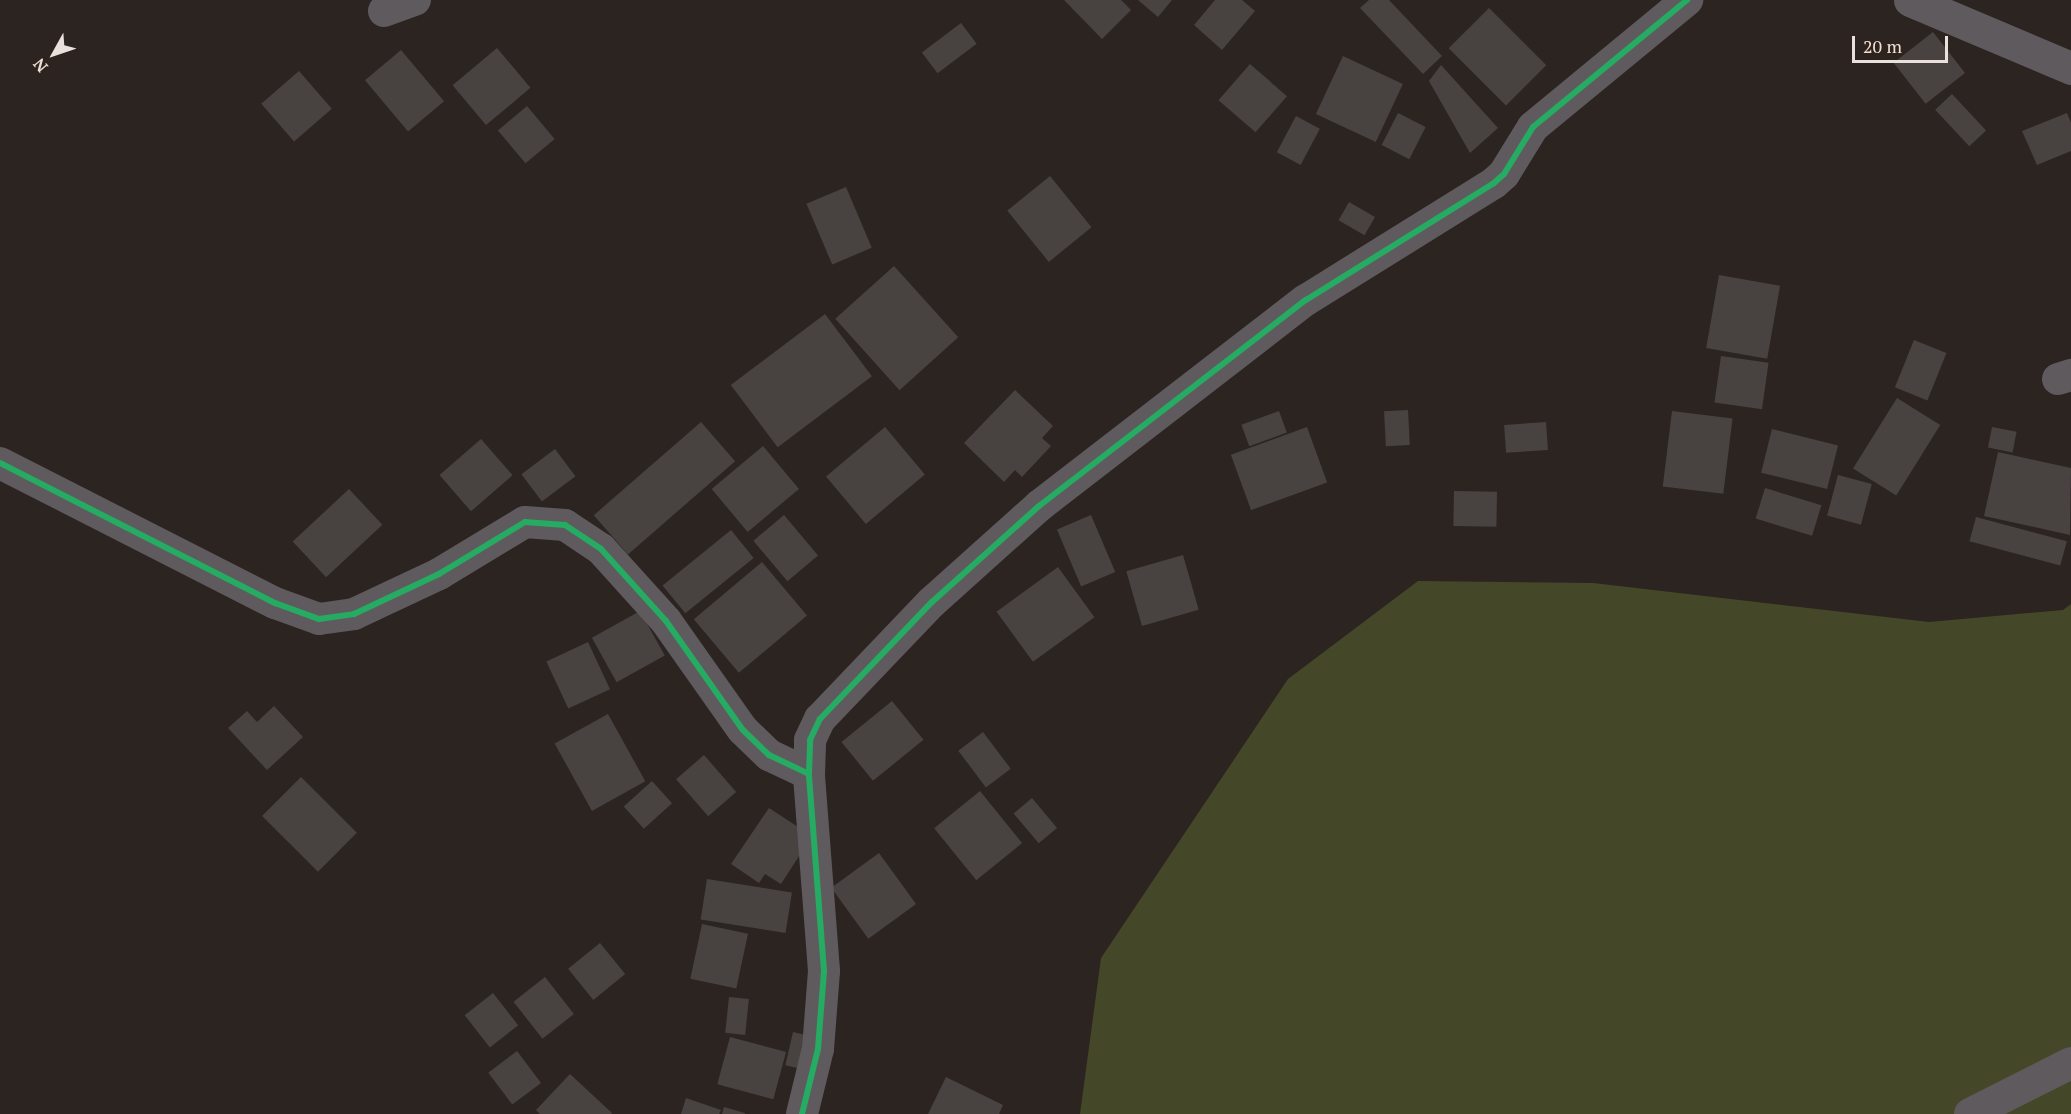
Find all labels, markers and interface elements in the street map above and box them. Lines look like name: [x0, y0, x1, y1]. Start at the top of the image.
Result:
north arrow: [24, 24, 84, 84]
scale bar: [1855, 24, 1951, 62]
text: 20 m: [1863, 34, 1902, 58]
text: N: [28, 54, 53, 77]

